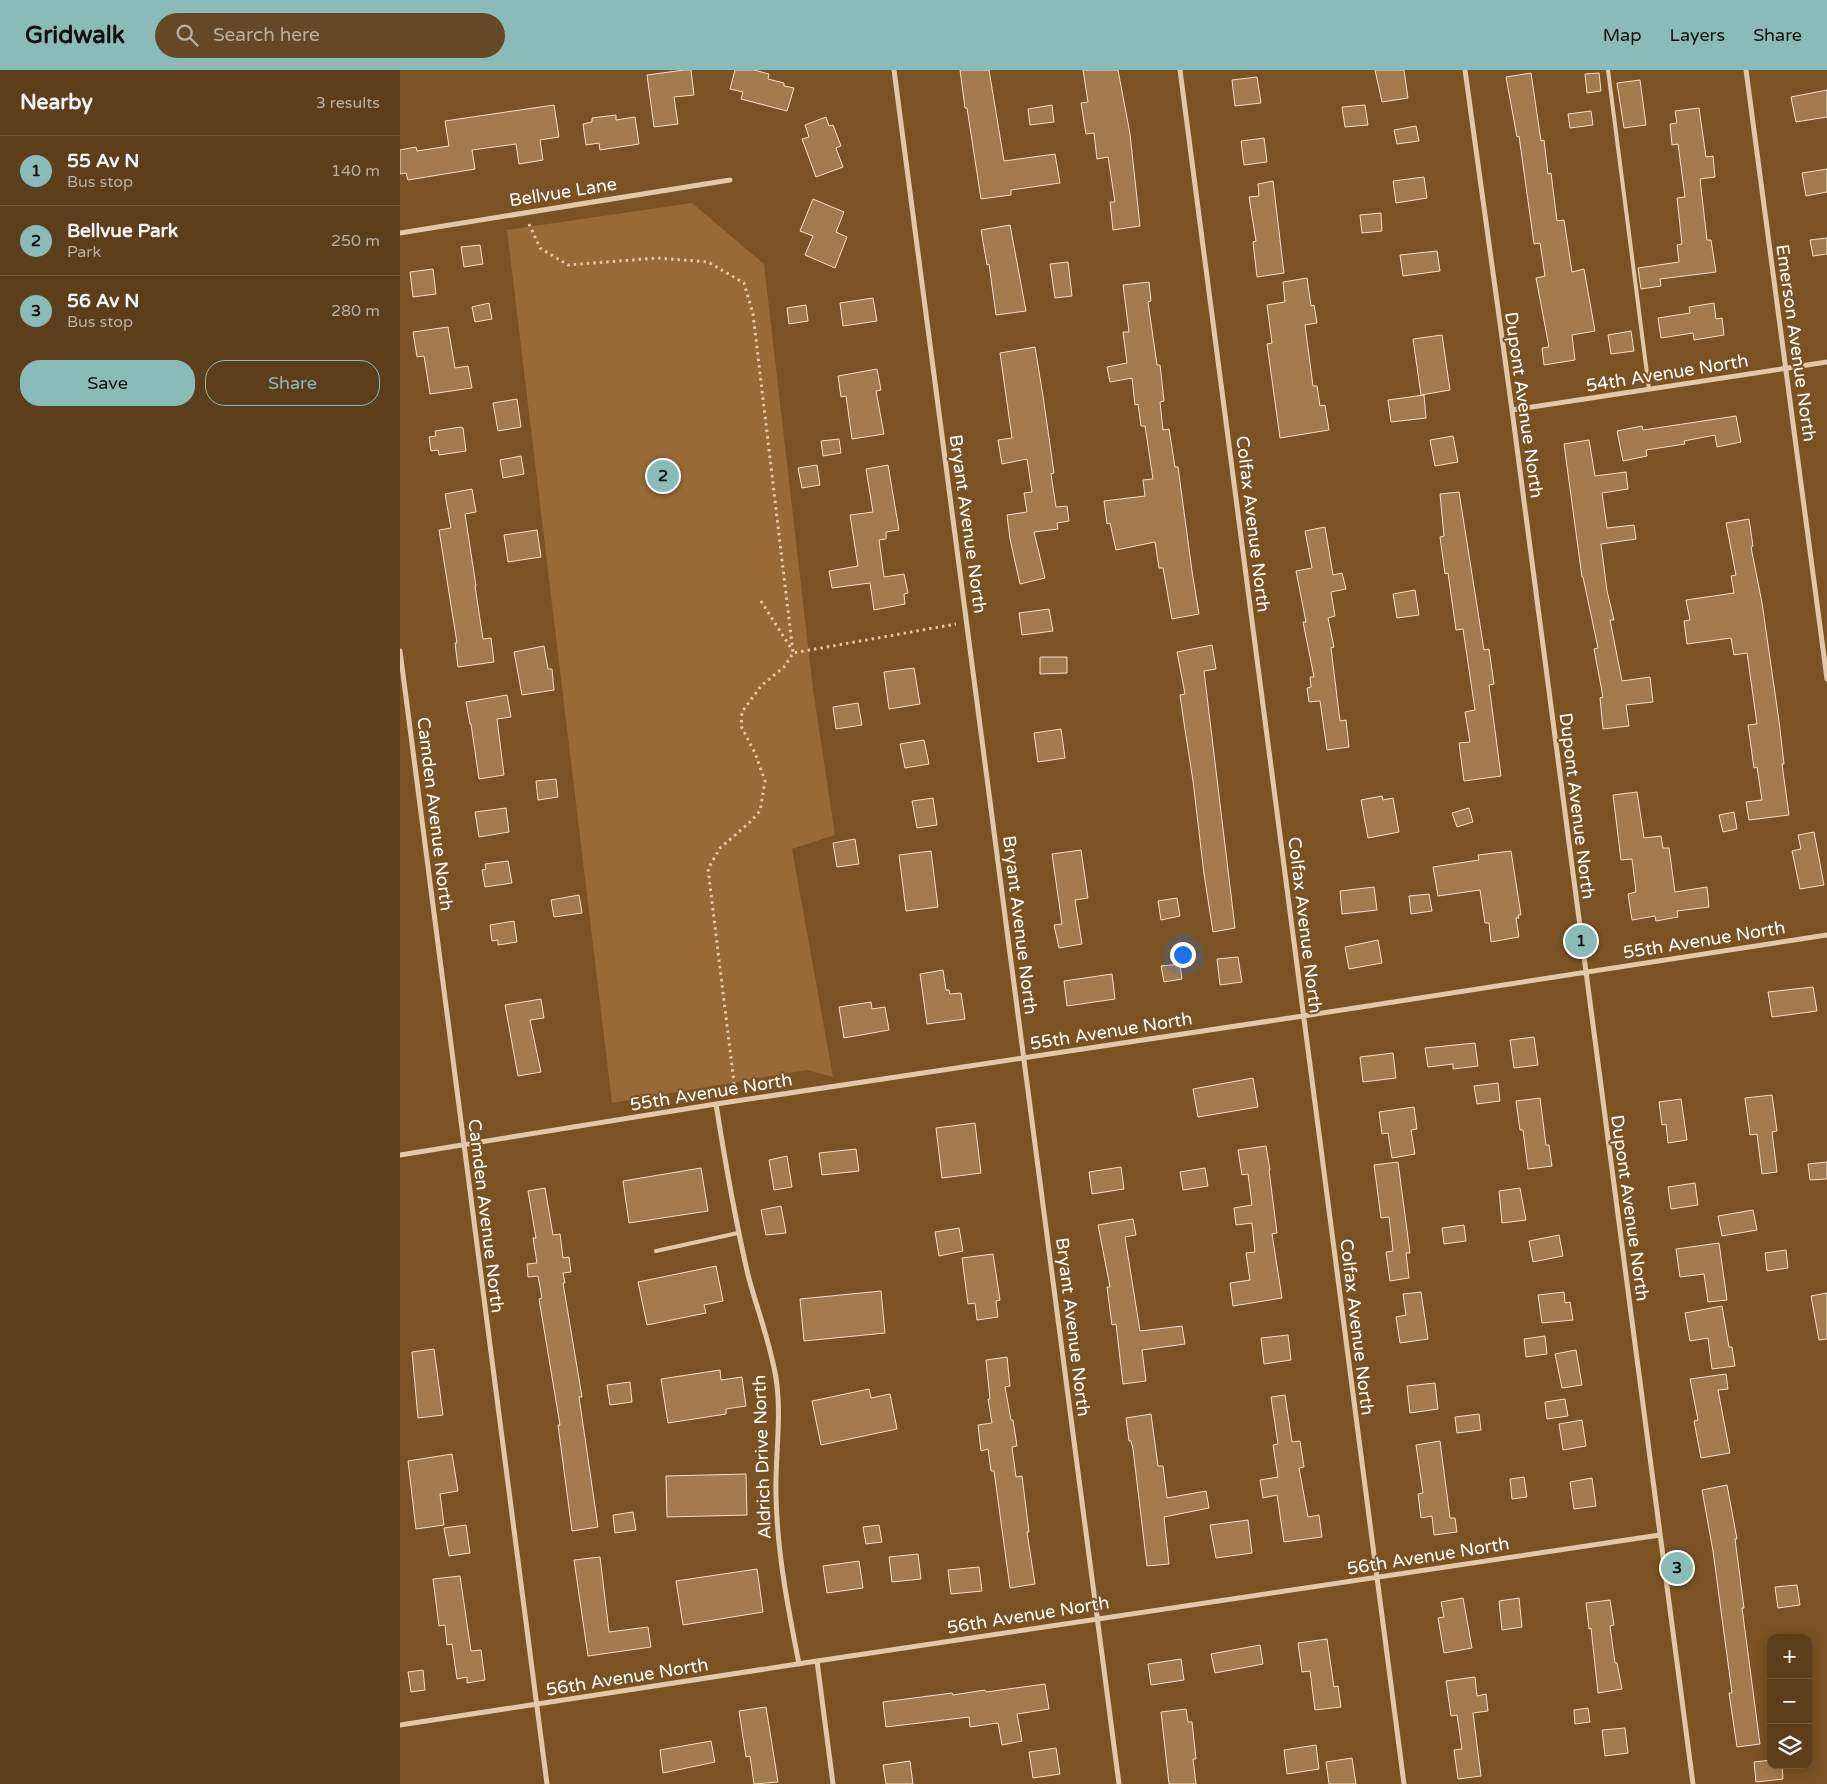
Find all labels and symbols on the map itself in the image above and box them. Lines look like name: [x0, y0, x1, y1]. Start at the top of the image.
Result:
street label: Bellvue Lane: [508, 173, 618, 211]
street label: Emerson Avenue North: [1771, 243, 1821, 443]
street label: Dupont Avenue North: [1500, 310, 1548, 500]
street label: 54th Avenue North: [1584, 349, 1750, 397]
street label: Bryant Avenue North: [945, 433, 991, 615]
street label: Colfax Avenue North: [1231, 434, 1275, 614]
pin: 2: [647, 457, 679, 495]
street label: Dupont Avenue North: [1555, 711, 1599, 901]
street label: Camden Avenue North: [412, 716, 458, 912]
street label: Bryant Avenue North: [998, 834, 1042, 1016]
street label: Colfax Avenue North: [1283, 835, 1327, 1015]
street label: 55th Avenue North: [1621, 916, 1787, 964]
pin: 1: [1565, 922, 1597, 960]
your location: [1170, 942, 1196, 968]
street label: 55th Avenue North: [1028, 1007, 1194, 1055]
street label: 55th Avenue North: [628, 1068, 794, 1116]
street label: Dupont Avenue North: [1606, 1113, 1654, 1303]
street label: Camden Avenue North: [463, 1118, 509, 1314]
street label: Bryant Avenue North: [1051, 1236, 1095, 1418]
street label: Colfax Avenue North: [1335, 1237, 1379, 1417]
street label: Aldrich Drive North: [748, 1374, 776, 1540]
street label: 56th Avenue North: [1345, 1532, 1511, 1580]
pin: 3: [1661, 1549, 1693, 1587]
street label: 56th Avenue North: [945, 1591, 1111, 1639]
street label: 56th Avenue North: [544, 1653, 710, 1701]

